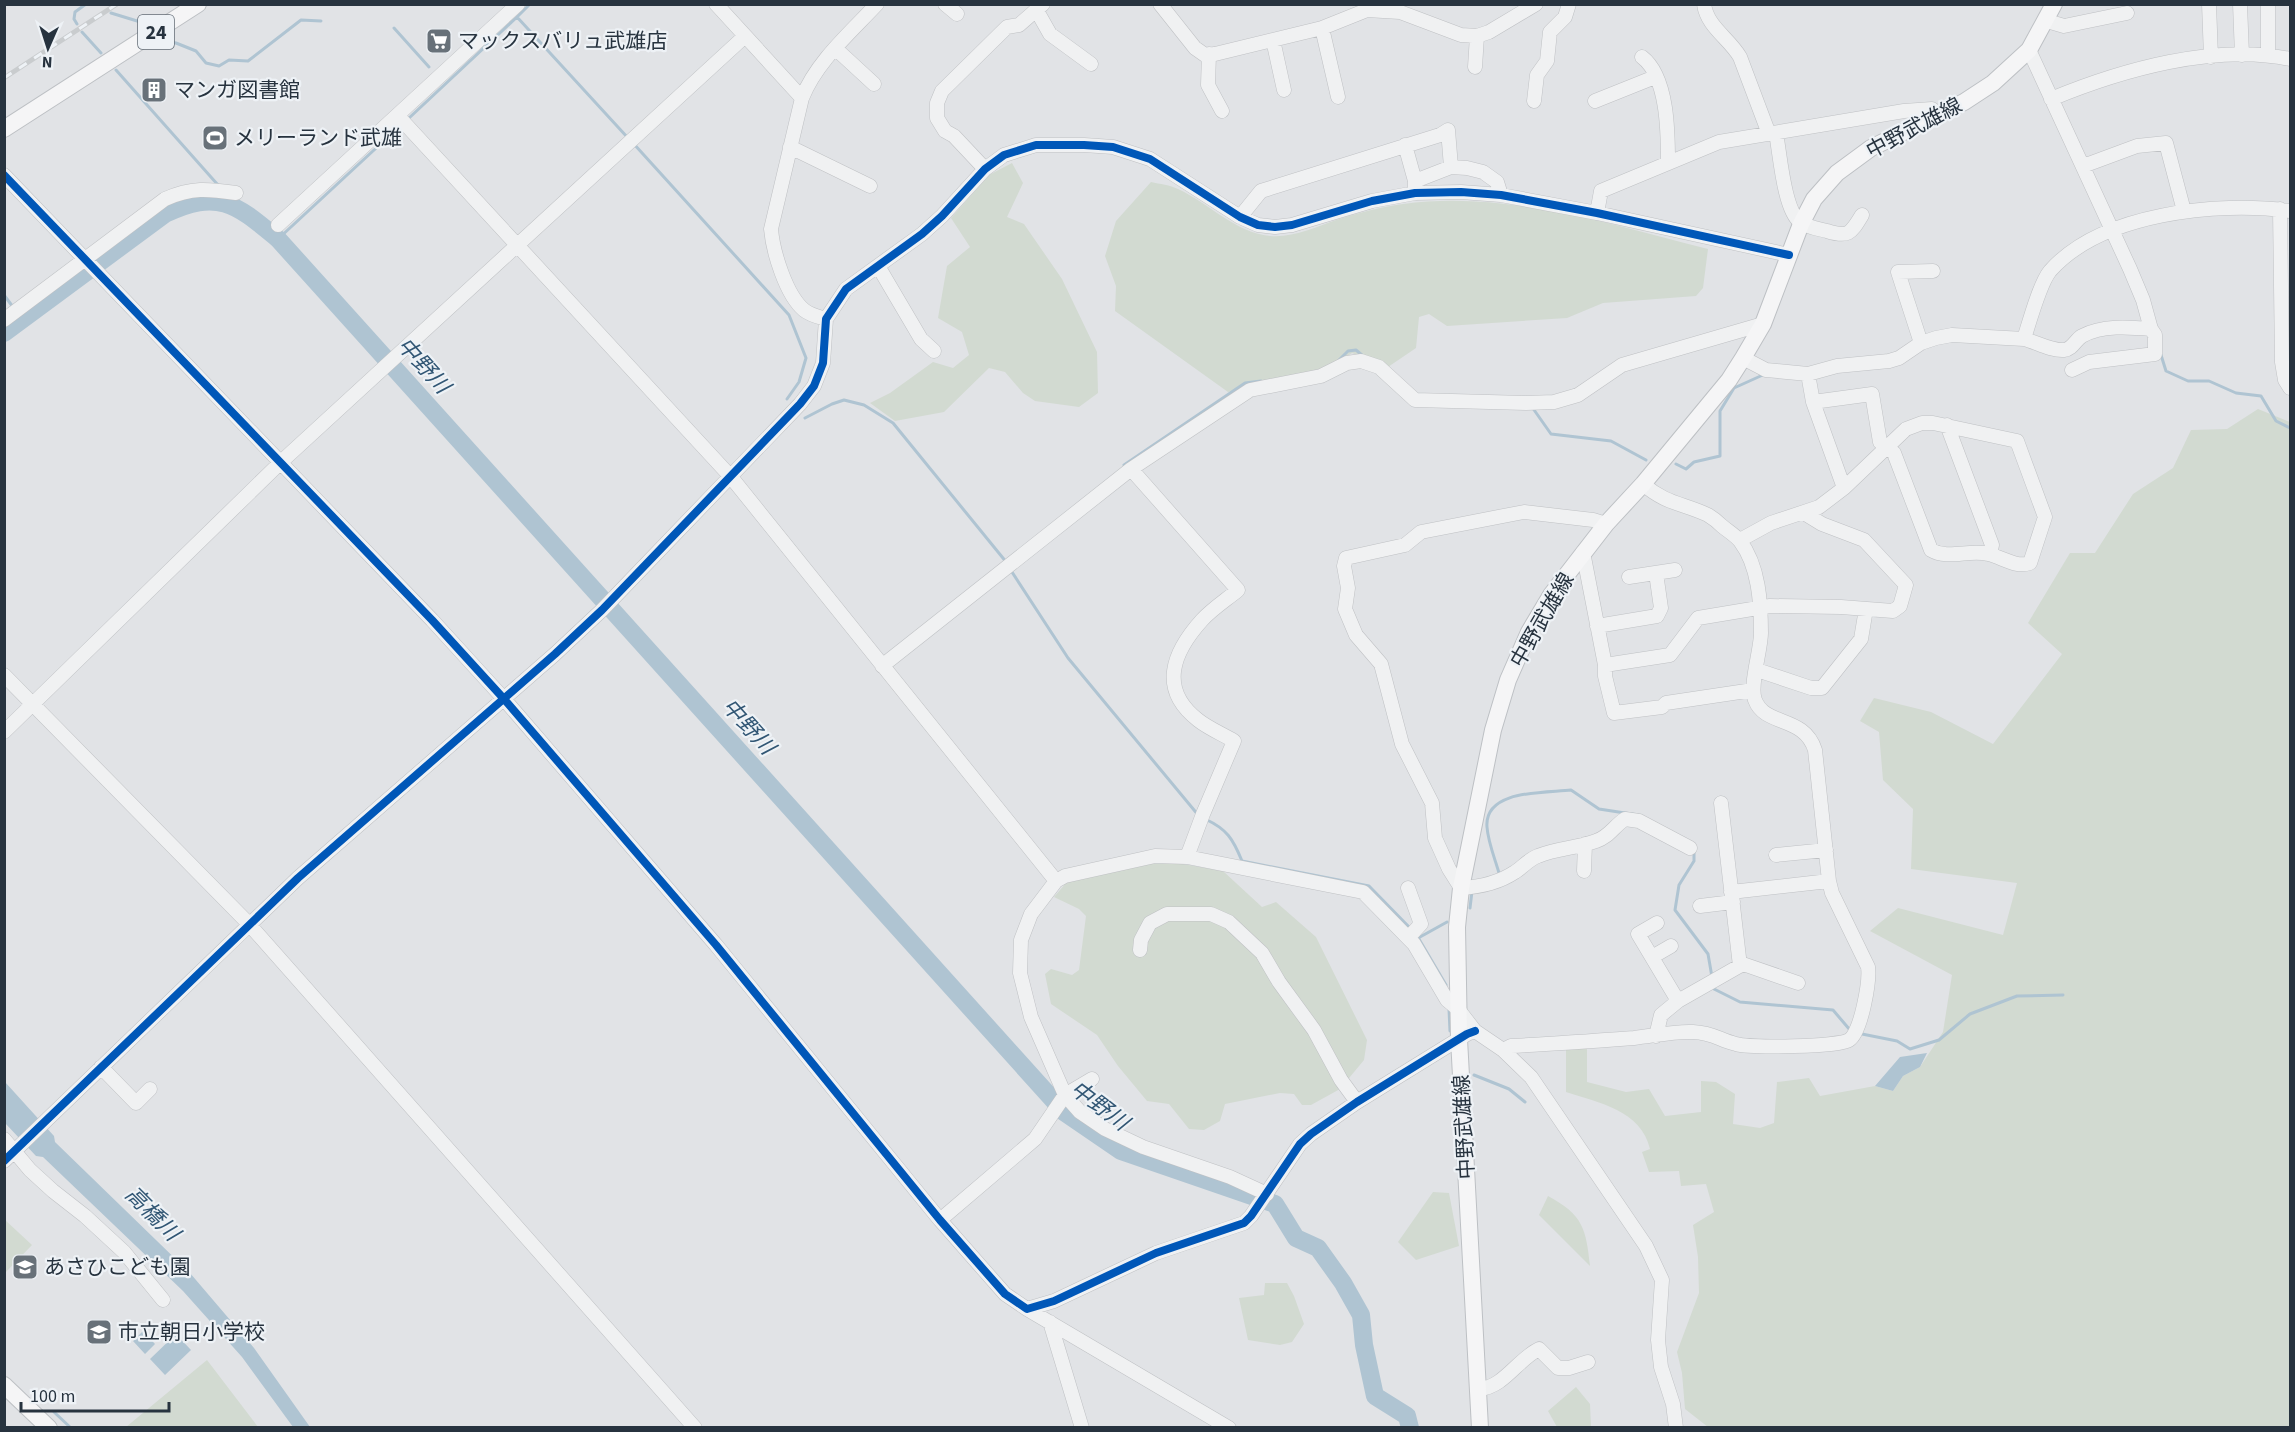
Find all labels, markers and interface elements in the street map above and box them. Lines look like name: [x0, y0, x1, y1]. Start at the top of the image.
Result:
road number: 24: [138, 15, 174, 49]
north arrow: [18, 18, 78, 78]
supermarket icon: マックスバリュ武雄店: [424, 26, 454, 56]
place label: マックスバリュ武雄店: [458, 26, 667, 56]
text: N: [41, 51, 53, 73]
building icon: マンガ図書館: [139, 75, 169, 105]
place label: マンガ図書館: [174, 75, 300, 105]
street label: 中野武雄線: [1861, 90, 1967, 166]
sports icon: メリーランド武雄: [200, 123, 230, 153]
place label: メリーランド武雄: [234, 123, 402, 153]
water label: 中野川: [389, 330, 459, 402]
street label: 中野武雄線: [1503, 567, 1581, 673]
water label: 中野川: [714, 691, 784, 763]
water label: 中野川: [1063, 1073, 1137, 1140]
street label: 中野武雄線: [1446, 1074, 1482, 1180]
water label: 高橋川: [118, 1179, 188, 1250]
school or university icon: あさひこども園: [10, 1252, 40, 1282]
place label: あさひこども園: [44, 1252, 191, 1282]
school or university icon: 市立朝日小学校: [84, 1317, 114, 1347]
place label: 市立朝日小学校: [118, 1317, 265, 1347]
scale bar: [21, 1375, 170, 1413]
text: 100 m: [30, 1384, 75, 1409]

